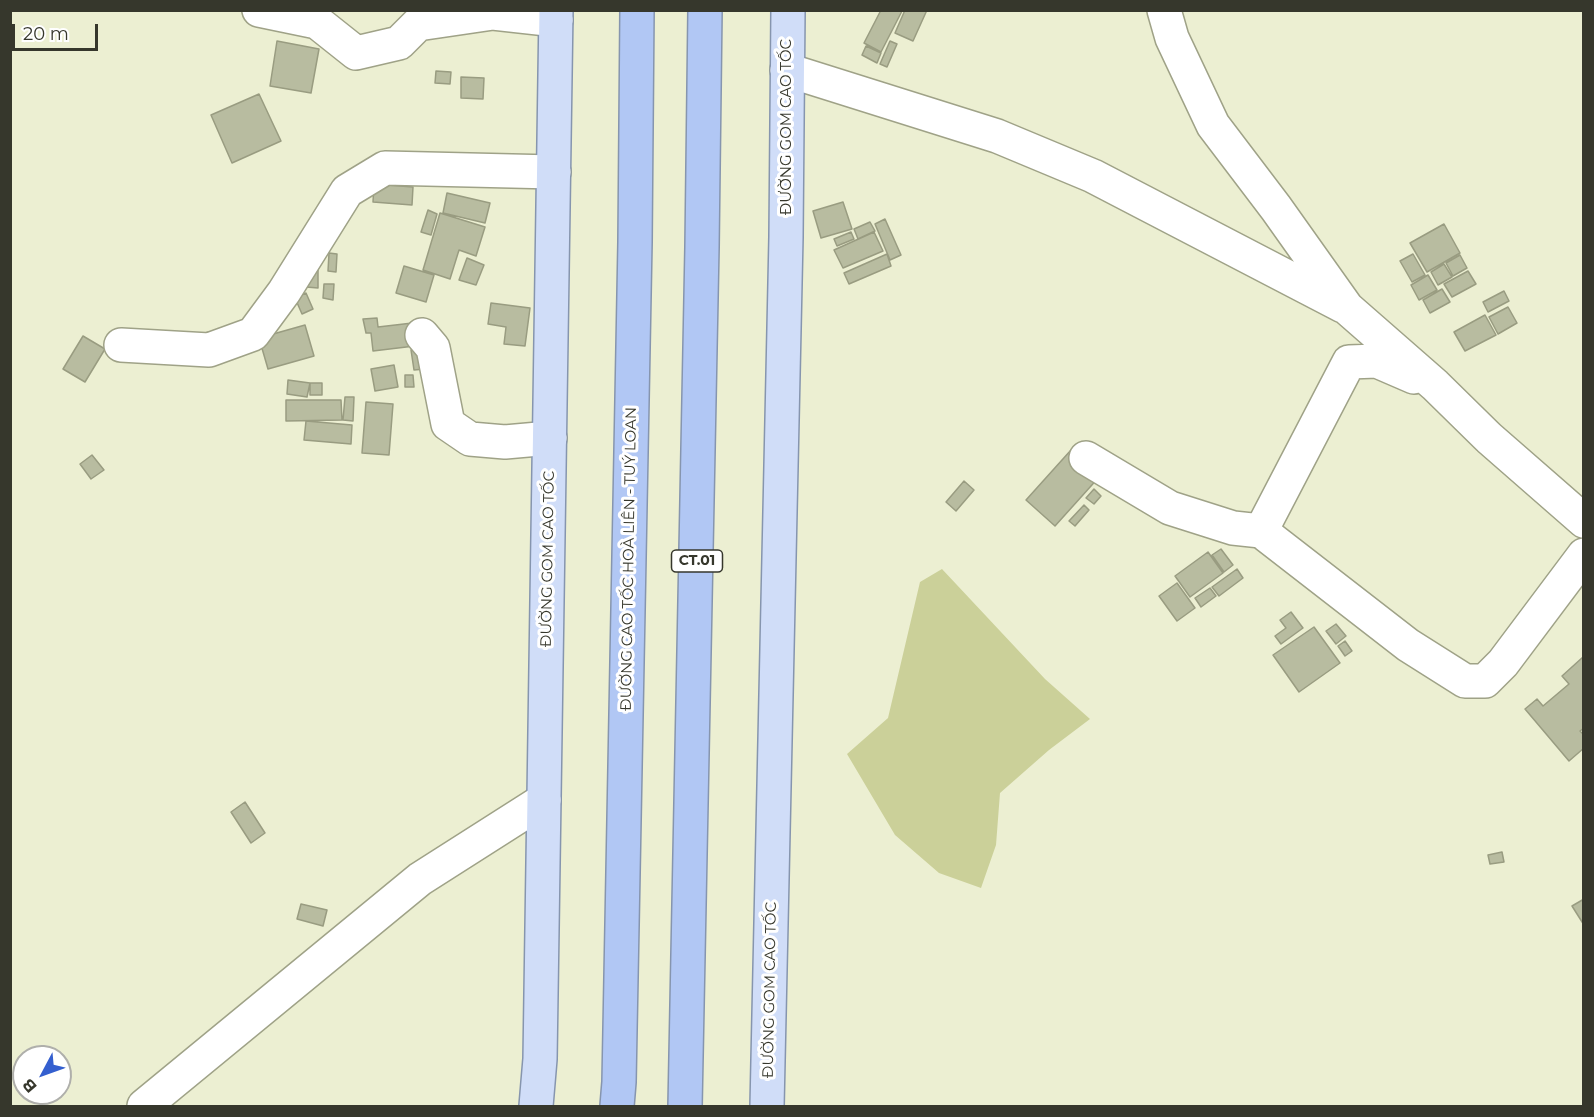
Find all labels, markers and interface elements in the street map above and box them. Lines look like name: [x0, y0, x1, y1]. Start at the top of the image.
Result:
scale bar: [15, 12, 100, 50]
text: 20 m: [23, 23, 69, 45]
street label: ĐƯỜNG GOM CAO TỐC: [778, 39, 796, 215]
street label: ĐƯỜNG CAO TỐC HOÀ LIÊN - TUÝ LOAN: [617, 407, 641, 711]
street label: ĐƯỜNG GOM CAO TỐC: [537, 471, 559, 647]
road number: CT.01: [672, 550, 722, 572]
street label: ĐƯỜNG GOM CAO TỐC: [759, 902, 781, 1078]
north arrow: [12, 1045, 72, 1105]
text: B: [18, 1075, 41, 1097]

